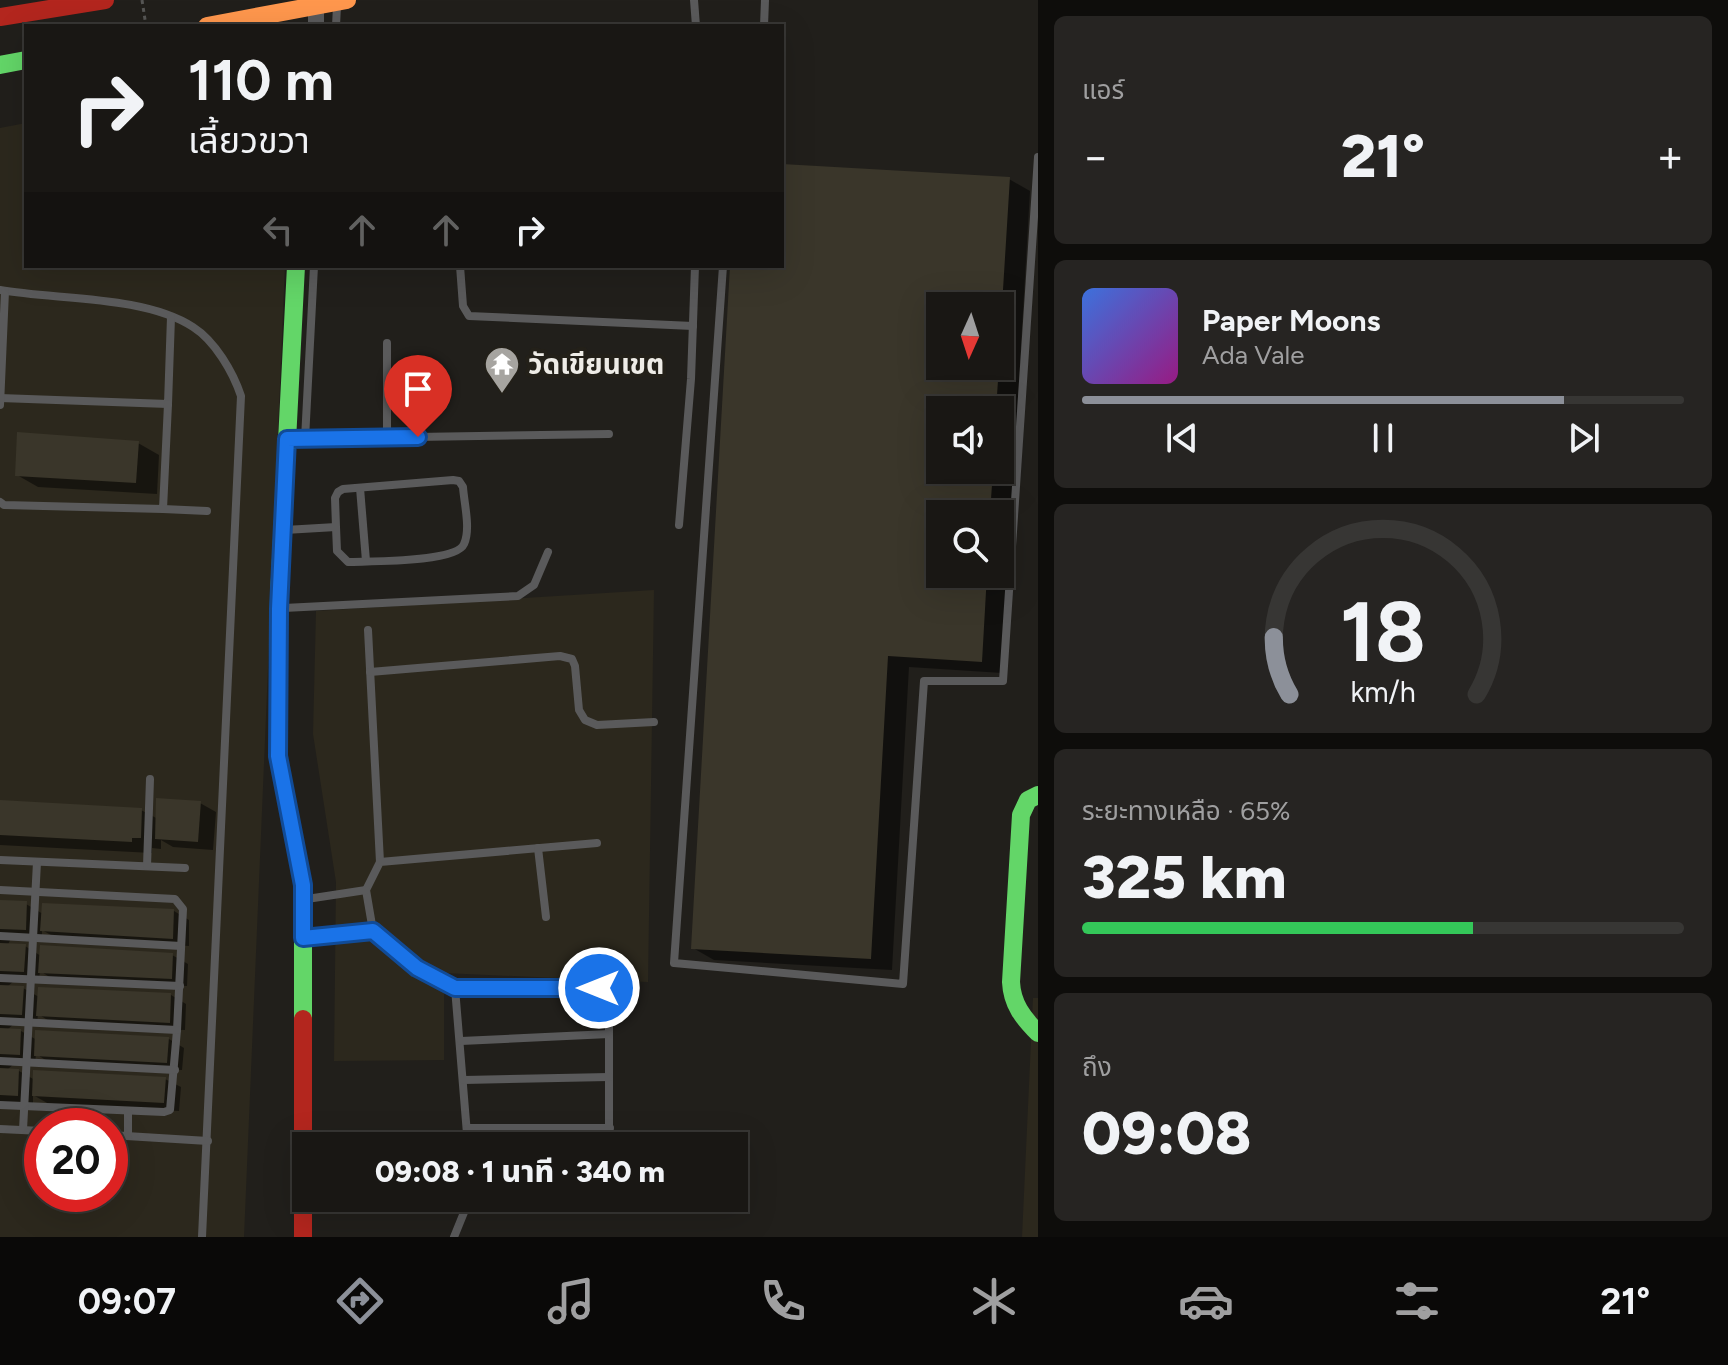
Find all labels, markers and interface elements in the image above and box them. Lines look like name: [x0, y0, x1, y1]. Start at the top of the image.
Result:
text: 110 m: [188, 47, 334, 114]
icon: right: [56, 56, 160, 160]
text: แอร์: [1082, 74, 1124, 106]
text: เลี้ยวขวา: [188, 119, 310, 162]
text: 21°: [1341, 120, 1425, 192]
text: −: [1082, 130, 1109, 183]
text: +: [1657, 130, 1684, 183]
icon: left: [256, 208, 300, 252]
icon: ahead: [340, 208, 384, 252]
icon: ahead: [424, 208, 468, 252]
icon: right: [508, 208, 552, 252]
north arrow: [926, 292, 1014, 380]
map controls: [926, 292, 1014, 588]
text: Paper Moons: [1202, 302, 1381, 339]
text: Ada Vale: [1202, 339, 1305, 371]
temple icon: วัดเขียนเขต: [483, 345, 521, 395]
place label: วัดเขียนเขต: [528, 347, 664, 381]
pin: [384, 355, 452, 437]
icon: arrive: [396, 367, 440, 411]
button: sound: [926, 396, 1014, 484]
icon: previous: [1160, 416, 1204, 460]
icon: pause: [1361, 416, 1405, 460]
icon: next: [1562, 416, 1606, 460]
button: search: [926, 500, 1014, 588]
text: 18: [1340, 581, 1426, 681]
text: km/h: [1350, 675, 1416, 709]
text: ระยะทางเหลือ · 65%: [1082, 795, 1290, 827]
text: 325 km: [1082, 841, 1287, 913]
position arrow: [557, 946, 641, 1030]
text: ถึง: [1082, 1051, 1112, 1083]
text: 09:08: [1082, 1097, 1252, 1169]
speed limit sign: 20: [24, 1108, 128, 1212]
text: 09:08 · 1 นาที · 340 m: [375, 1153, 665, 1190]
icon: directions: [332, 1273, 388, 1329]
icon: music: [543, 1273, 599, 1329]
icon: phone: [755, 1273, 811, 1329]
icon: climate: [966, 1273, 1022, 1329]
icon: car: [1178, 1273, 1234, 1329]
icon: filters: [1389, 1273, 1445, 1329]
text: 09:07: [78, 1280, 176, 1323]
text: 21°: [1601, 1280, 1650, 1323]

